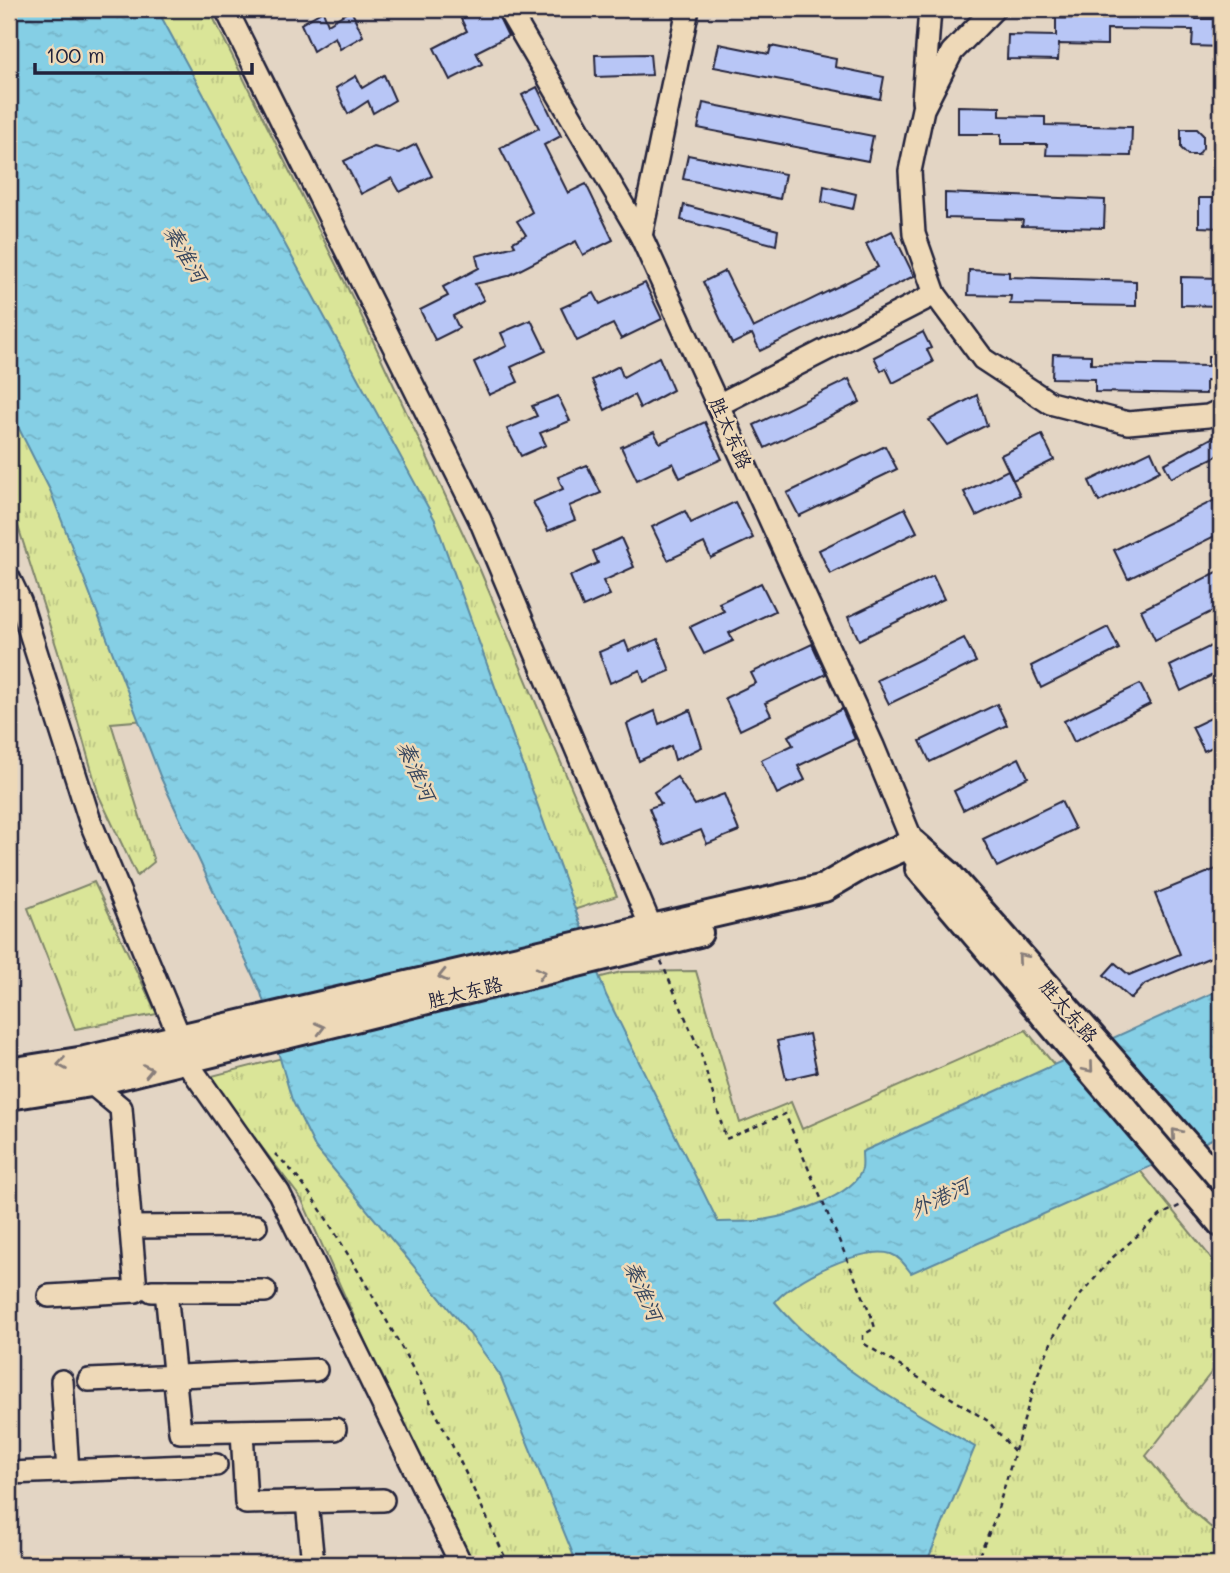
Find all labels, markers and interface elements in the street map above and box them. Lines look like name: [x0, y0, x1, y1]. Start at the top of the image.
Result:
scale bar: [35, 32, 252, 76]
text: 100 m: [46, 41, 105, 68]
water label: 秦淮河: [159, 219, 215, 290]
street label: 胜太东路: [705, 393, 758, 473]
water label: 秦淮河: [392, 736, 444, 807]
one-way arrow: [1018, 953, 1030, 966]
one-way arrow: [535, 967, 547, 981]
one-way arrow: [437, 968, 449, 983]
street label: 胜太东路: [425, 970, 505, 1013]
street label: 胜太东路: [1035, 974, 1104, 1048]
one-way arrow: [314, 1022, 326, 1036]
one-way arrow: [57, 1056, 68, 1071]
one-way arrow: [1081, 1060, 1093, 1073]
one-way arrow: [142, 1063, 154, 1078]
one-way arrow: [1172, 1128, 1184, 1141]
water label: 外港河: [905, 1170, 976, 1222]
water label: 秦淮河: [619, 1256, 671, 1327]

